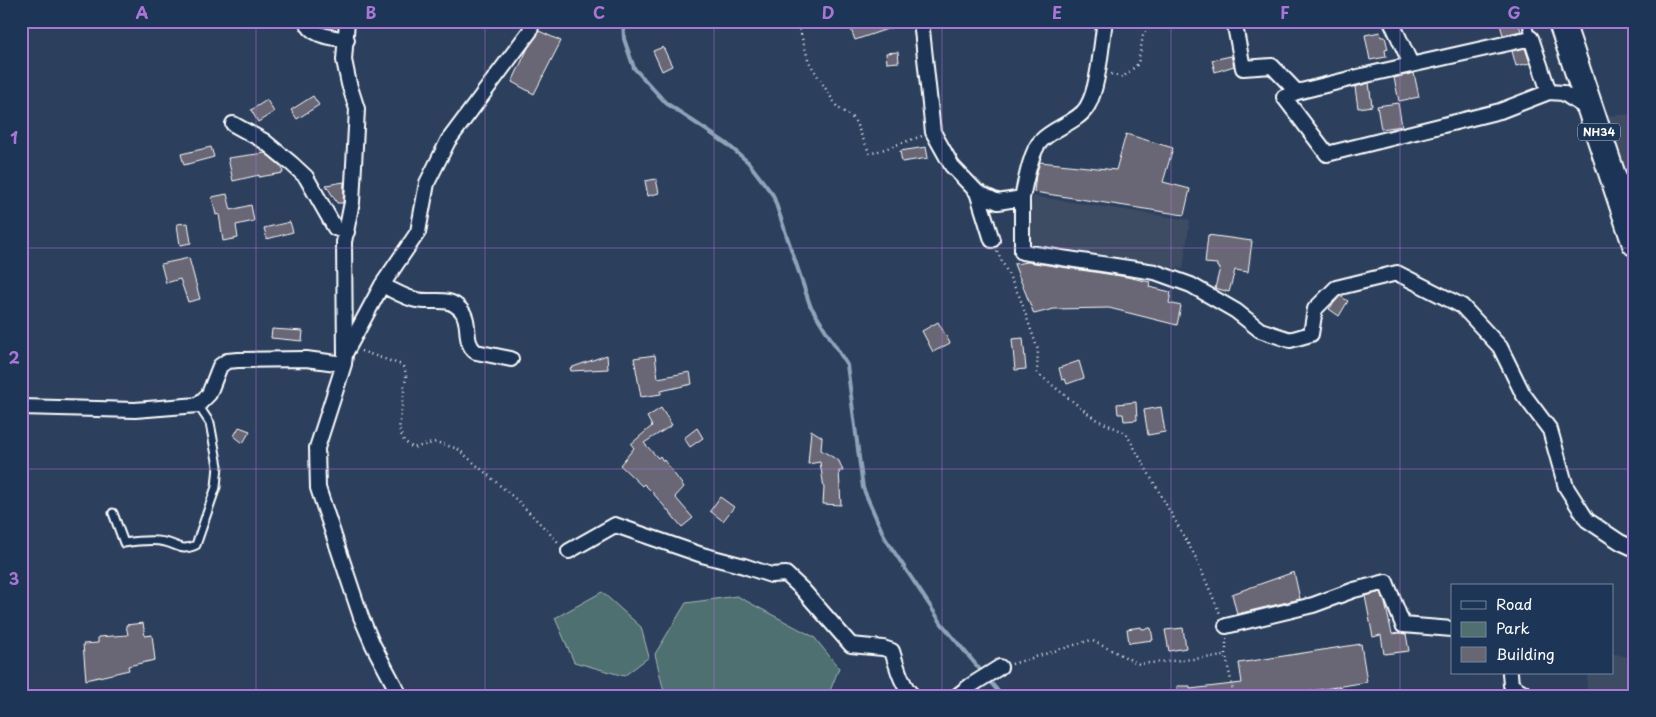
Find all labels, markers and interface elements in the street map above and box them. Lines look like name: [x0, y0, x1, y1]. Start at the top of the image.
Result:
text: A: [136, 0, 149, 24]
text: B: [366, 0, 377, 24]
text: C: [593, 0, 605, 24]
text: D: [822, 0, 834, 24]
text: E: [1052, 0, 1062, 24]
text: F: [1280, 0, 1290, 24]
text: G: [1507, 0, 1521, 24]
road number: NH34: [1578, 124, 1620, 140]
text: 1: [10, 125, 18, 149]
text: 2: [8, 345, 20, 369]
text: 3: [9, 566, 19, 590]
legend: [1451, 584, 1614, 674]
text: Road: [1496, 592, 1532, 615]
text: Park: [1496, 616, 1530, 639]
text: Building: [1496, 642, 1555, 665]

